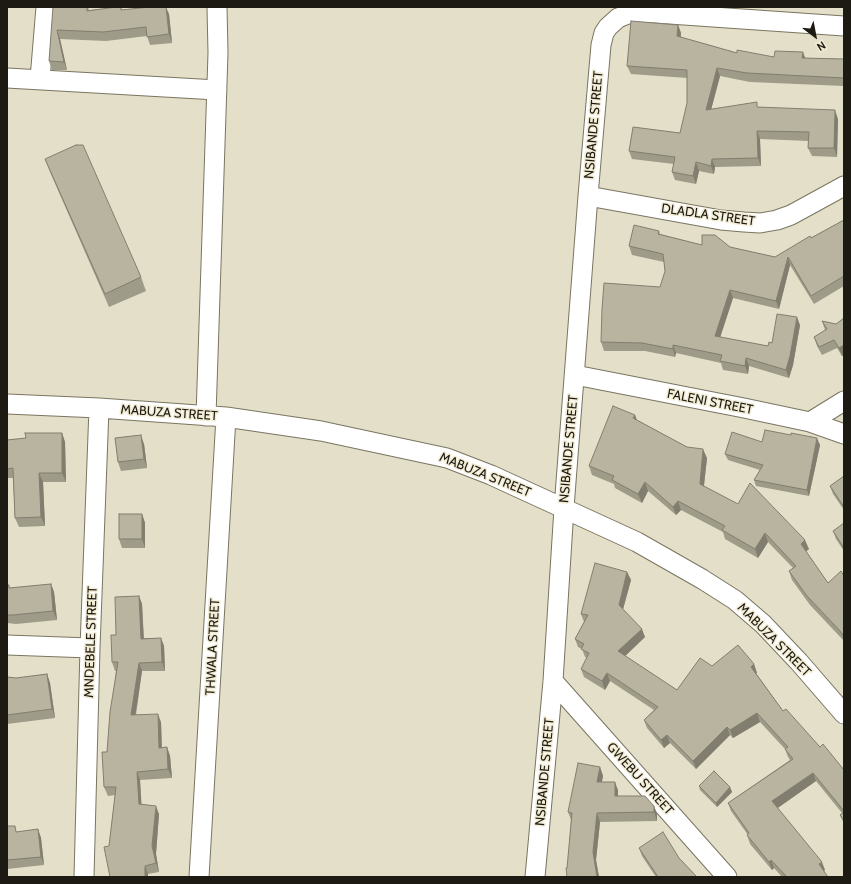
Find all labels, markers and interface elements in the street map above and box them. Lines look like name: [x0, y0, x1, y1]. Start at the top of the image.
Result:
north arrow: [795, 16, 835, 56]
text: N: [814, 38, 828, 54]
street label: NSIBANDE STREET: [582, 70, 606, 180]
street label: DLADLA STREET: [660, 201, 756, 229]
street label: FALENI STREET: [666, 386, 754, 418]
street label: NSIBANDE STREET: [557, 394, 581, 504]
street label: MABUZA STREET: [120, 402, 218, 424]
street label: MABUZA STREET: [437, 450, 533, 500]
street label: MNDEBELE STREET: [81, 586, 101, 698]
street label: THWALA STREET: [203, 598, 223, 696]
street label: MABUZA STREET: [734, 600, 814, 680]
street label: NSIBANDE STREET: [533, 717, 557, 827]
street label: GWEBU STREET: [603, 740, 677, 818]

